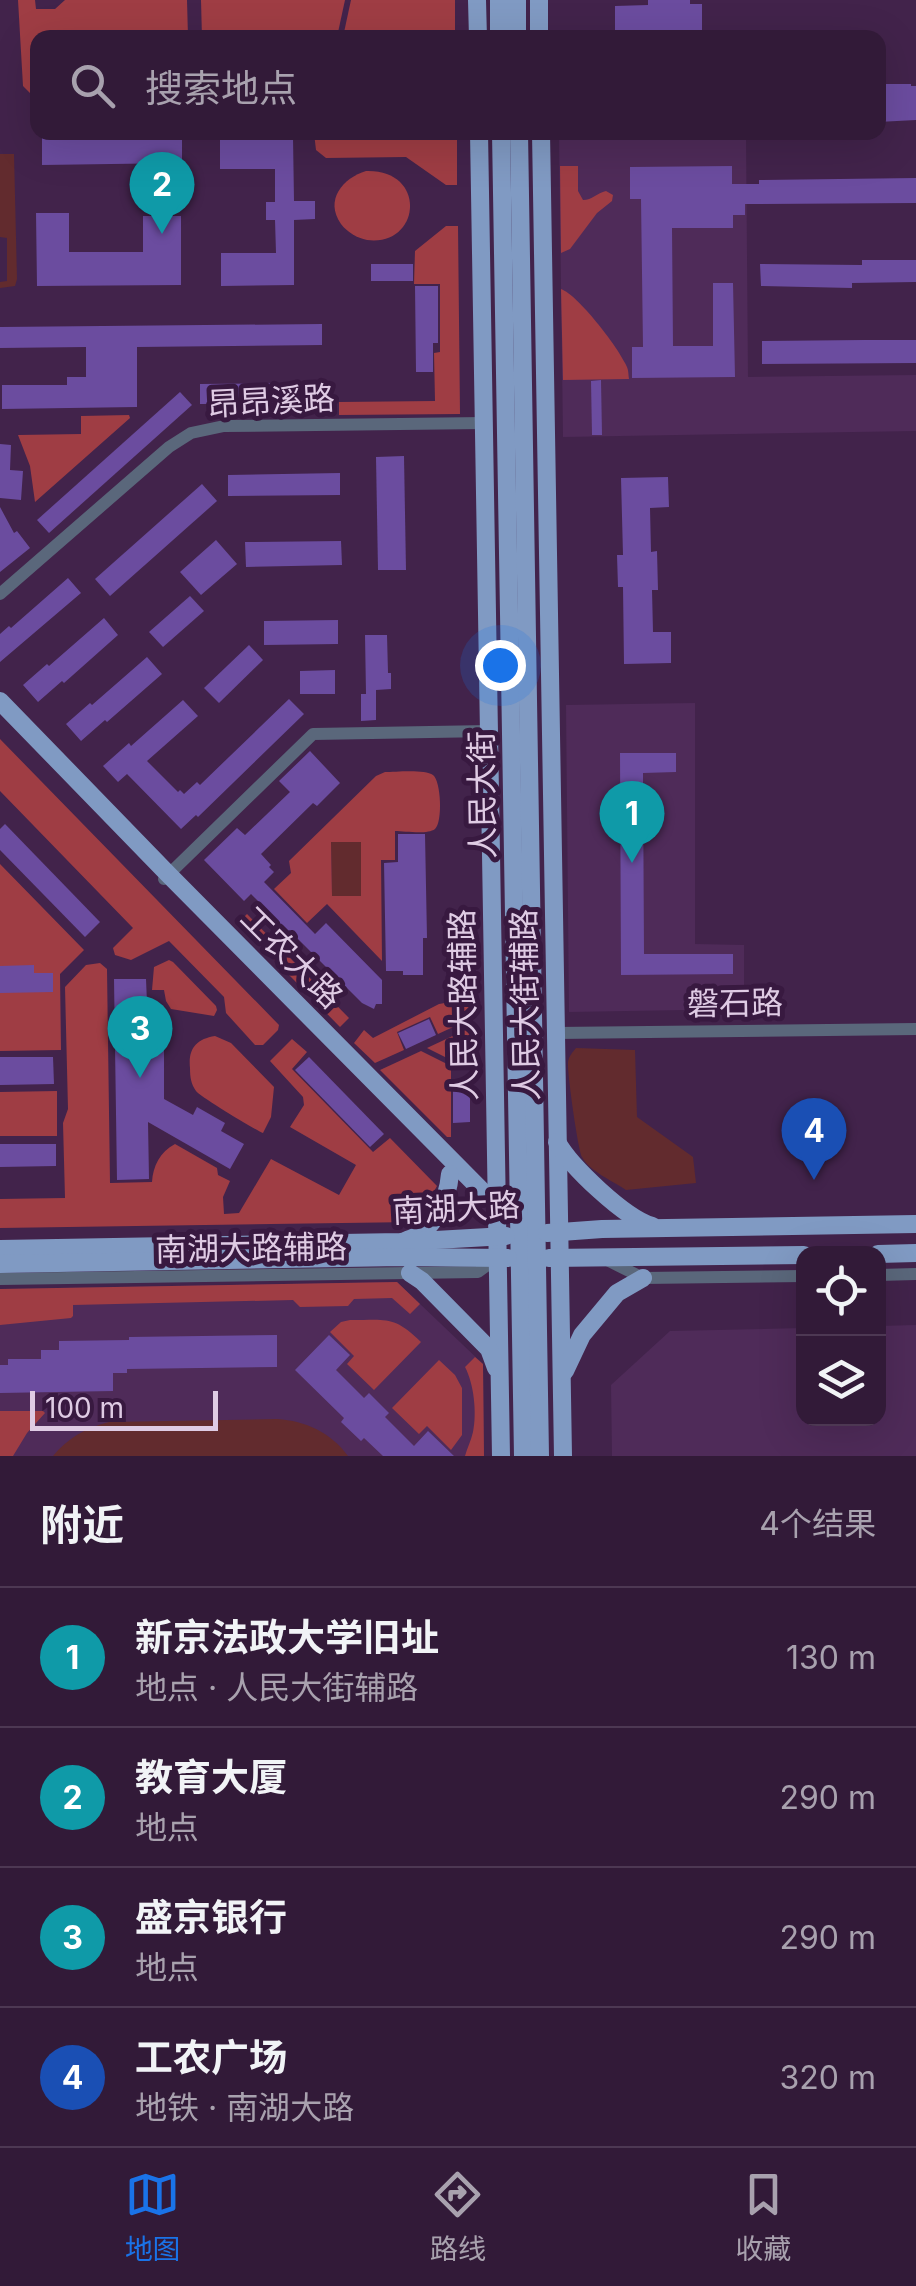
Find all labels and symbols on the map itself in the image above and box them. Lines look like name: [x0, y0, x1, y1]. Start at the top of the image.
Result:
pin: 2: [130, 152, 194, 234]
street label: 昂昂溪路: [206, 378, 336, 424]
your location: [475, 640, 526, 691]
street label: 人民大街: [461, 731, 503, 859]
pin: 1: [600, 780, 664, 863]
street label: 工农大路: [233, 898, 351, 1016]
street label: 人民大路辅路: [442, 909, 484, 1101]
street label: 人民大街辅路: [504, 909, 546, 1101]
street label: 磐石路: [687, 983, 783, 1023]
pin: 3: [108, 996, 172, 1078]
pin: 4: [782, 1098, 846, 1180]
street label: 南湖大路: [391, 1185, 521, 1231]
street label: 南湖大路辅路: [155, 1227, 347, 1269]
scale bar: [30, 1386, 218, 1430]

